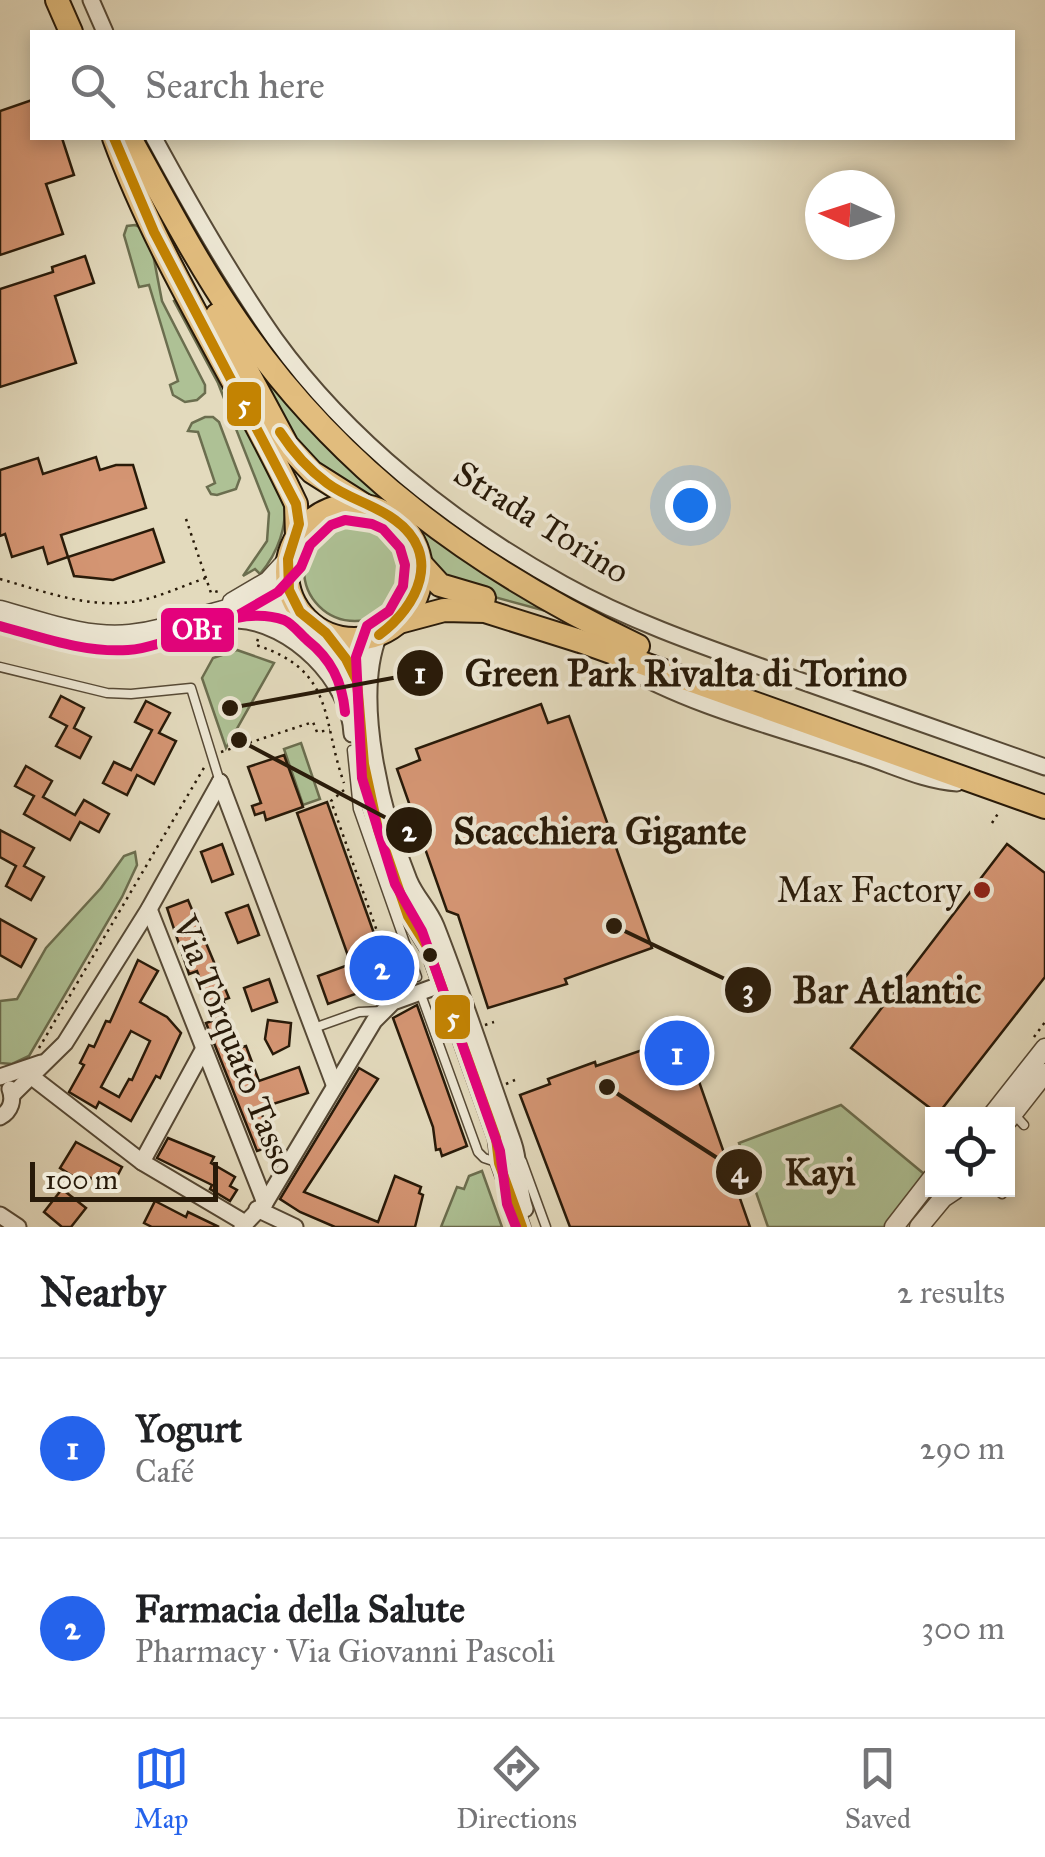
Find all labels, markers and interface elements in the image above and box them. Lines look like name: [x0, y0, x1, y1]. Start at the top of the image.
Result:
search box: [30, 30, 1015, 140]
icon: search: [65, 58, 120, 113]
text: Search here: [145, 62, 325, 108]
north arrow: [805, 170, 895, 260]
line badge: 5: [225, 380, 263, 428]
text: 5: [237, 387, 251, 422]
street label: Strada Torino: [446, 452, 637, 593]
your location: [665, 480, 716, 531]
line badge: OB1: [159, 606, 236, 654]
text: OB1: [172, 612, 222, 647]
callout: Green Park Rivalta di Torino: [395, 639, 927, 707]
text: Green Park Rivalta di Torino: [465, 650, 907, 696]
text: 1: [414, 655, 426, 691]
callout: Scacchiera Gigante: [384, 796, 767, 864]
text: Scacchiera Gigante: [453, 808, 747, 854]
text: 2: [402, 813, 418, 849]
place label: Max Factory: [777, 869, 963, 912]
marker: Max Factory: [971, 879, 993, 901]
street label: Via Torquato Tasso: [162, 908, 306, 1181]
pin: 2: [350, 930, 414, 1006]
unlabelled marker: [420, 945, 440, 965]
callout: Bar Atlantic: [723, 956, 1001, 1024]
text: Bar Atlantic: [793, 967, 981, 1013]
text: 3: [742, 972, 754, 1008]
line badge: 5: [433, 993, 472, 1041]
text: 5: [446, 1000, 460, 1035]
pin: 1: [644, 1016, 710, 1090]
map controls: [925, 1107, 1015, 1197]
button: locate: [925, 1107, 1015, 1197]
callout: Kayi: [714, 1138, 875, 1206]
text: Kayi: [785, 1149, 856, 1195]
text: 4: [731, 1154, 749, 1190]
scale bar: [30, 1157, 218, 1202]
text: 100 m: [45, 1162, 118, 1197]
text: Nearby: [40, 1266, 165, 1318]
text: 2 results: [897, 1273, 1005, 1312]
text: Yogurt: [135, 1406, 242, 1452]
text: 1: [66, 1429, 79, 1468]
text: 290 m: [920, 1429, 1005, 1468]
text: Café: [135, 1452, 194, 1491]
text: Farmacia della Salute: [135, 1586, 465, 1632]
text: 2: [65, 1609, 80, 1648]
text: 300 m: [921, 1609, 1005, 1648]
text: Pharmacy · Via Giovanni Pascoli: [135, 1632, 555, 1671]
tab: Map: [134, 1741, 189, 1836]
tab: Directions: [456, 1741, 577, 1836]
tab: Saved: [845, 1741, 911, 1836]

